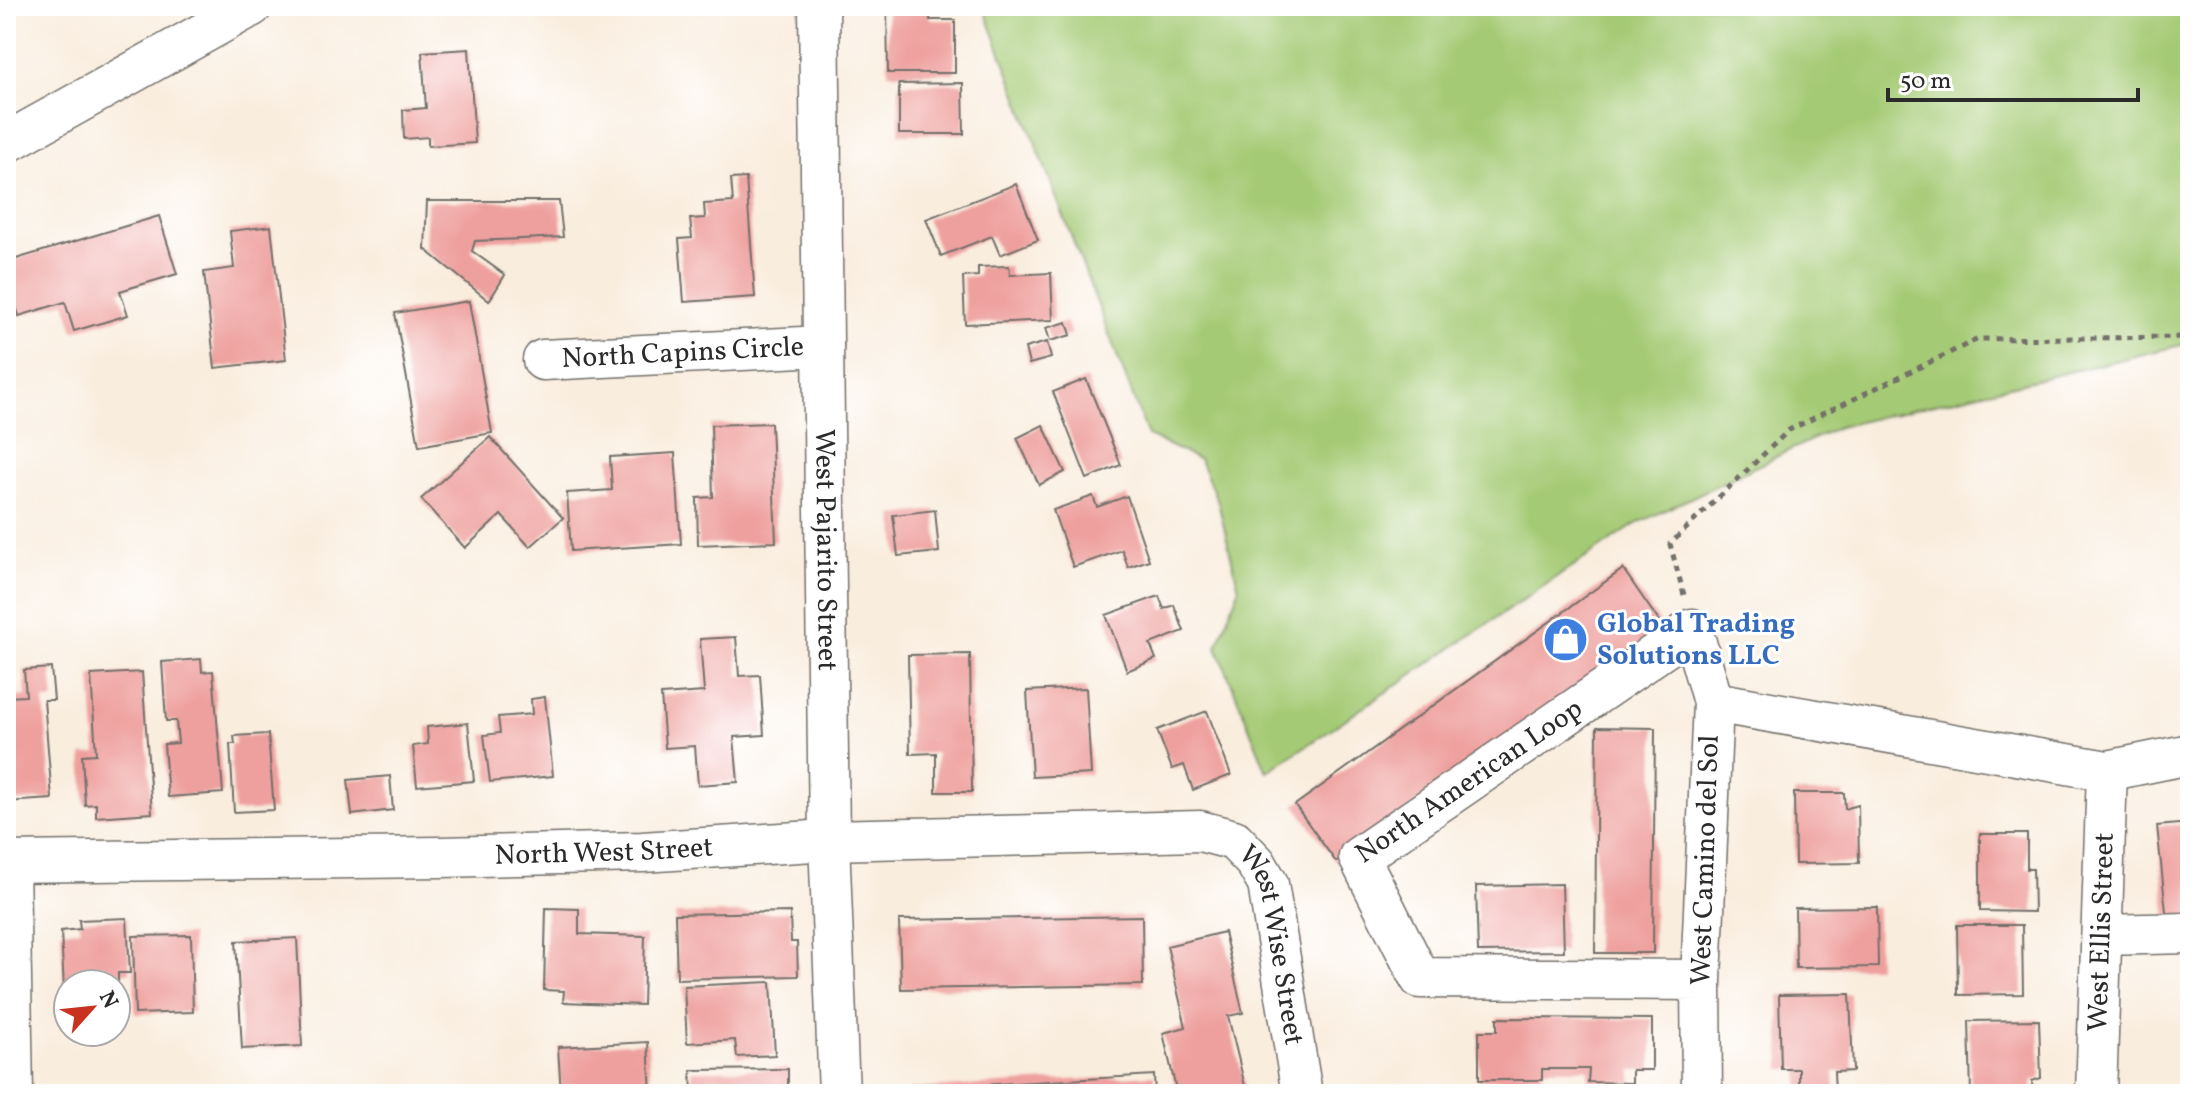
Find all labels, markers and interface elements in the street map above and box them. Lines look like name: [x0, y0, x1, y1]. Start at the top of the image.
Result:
scale bar: [1888, 52, 2138, 102]
text: 50 m: [1900, 65, 1952, 99]
street label: North Capins Circle: [561, 327, 805, 379]
street label: West Pajarito Street: [805, 429, 846, 671]
place label: Global Trading Solutions LLC: [1597, 605, 1795, 676]
shop icon: Global Trading Solutions LLC: [1542, 616, 1590, 664]
street label: North American Loop: [1348, 690, 1591, 873]
street label: West Camino del Sol: [1682, 734, 1730, 986]
street label: North West Street: [494, 828, 714, 875]
street label: West Ellis Street: [2079, 832, 2124, 1032]
street label: West Wise Street: [1229, 836, 1313, 1048]
north arrow: [52, 968, 132, 1048]
text: N: [90, 986, 125, 1014]

